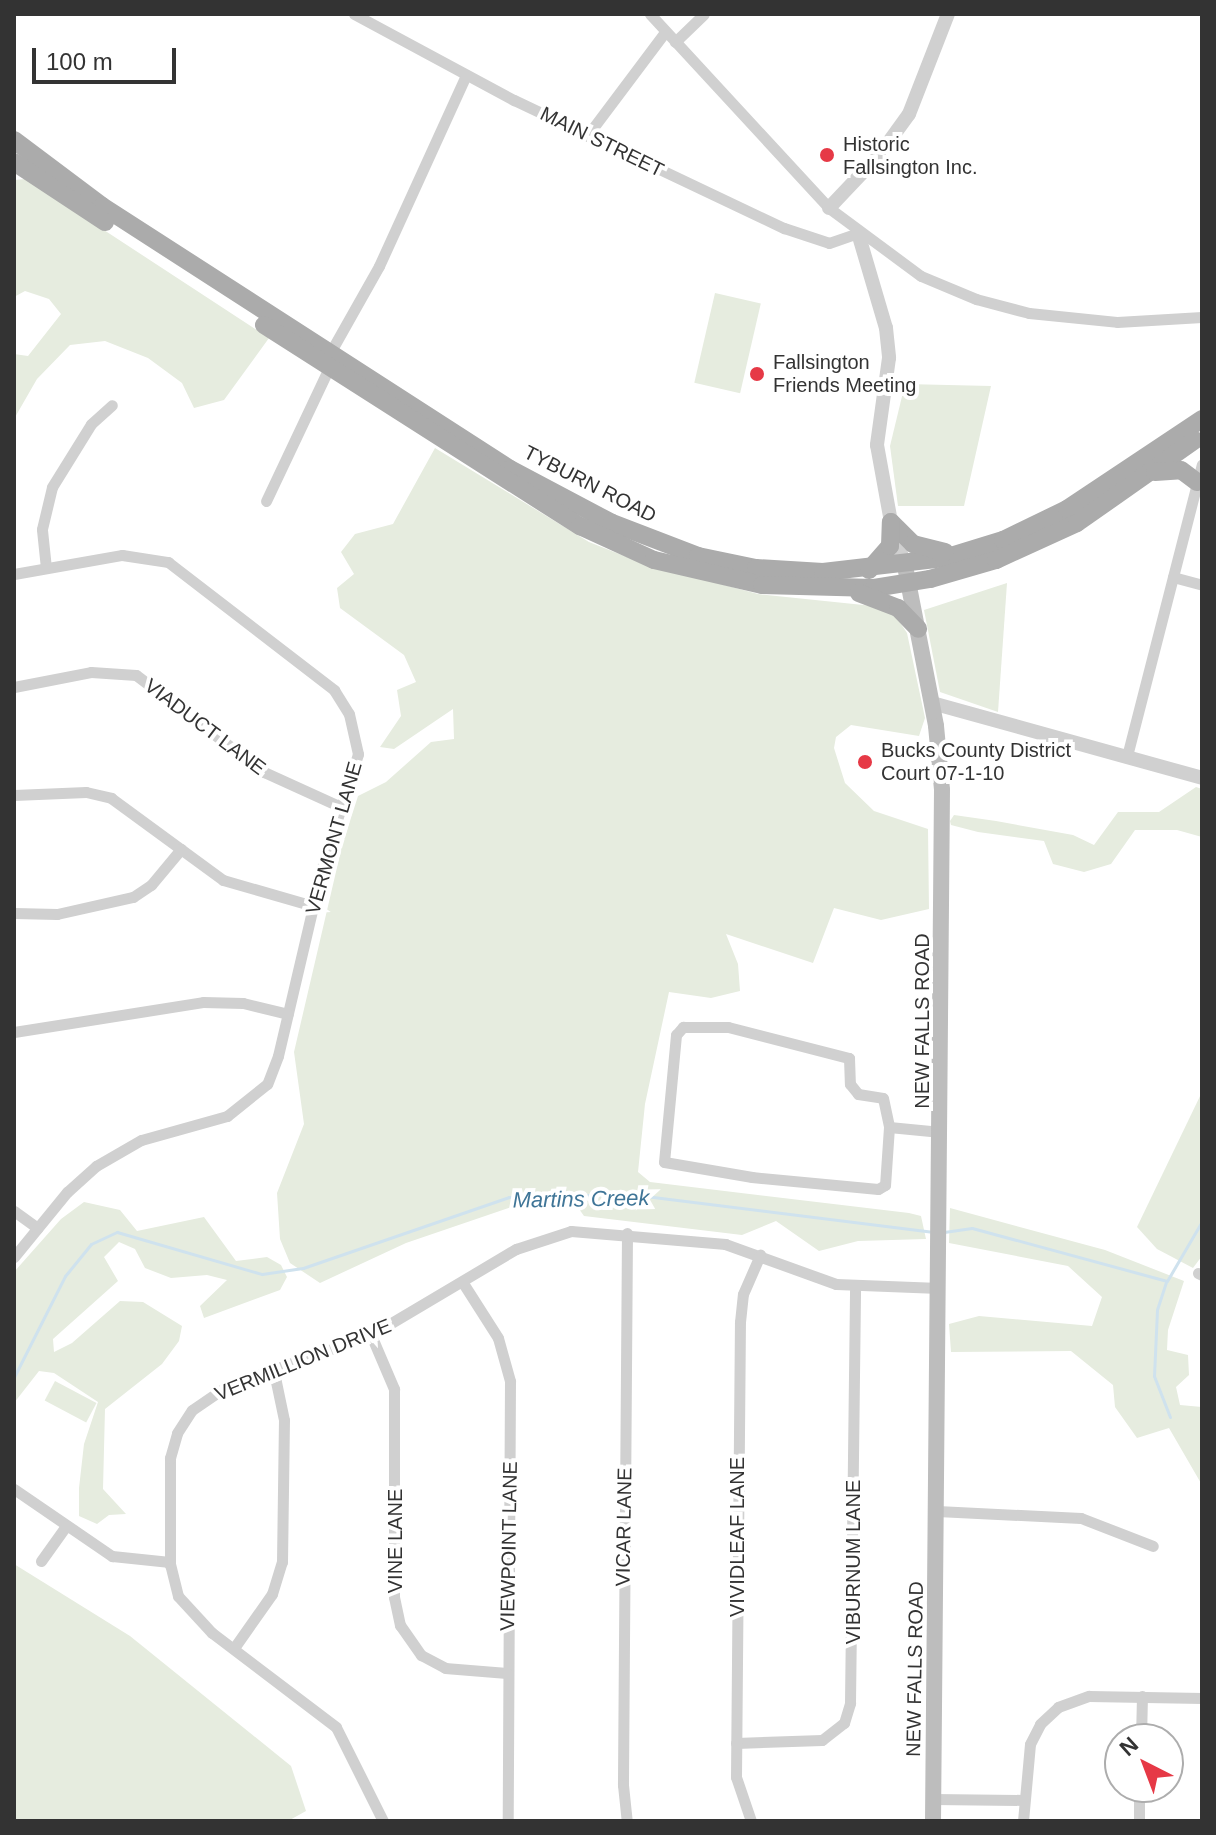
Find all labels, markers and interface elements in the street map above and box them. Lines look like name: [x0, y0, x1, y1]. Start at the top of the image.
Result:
scale bar: [36, 32, 180, 82]
text: 100 m: [46, 48, 113, 75]
street label: MAIN STREET: [536, 102, 668, 182]
place label: Historic Fallsington Inc.: [843, 132, 978, 179]
marker: Historic Fallsington Inc.: [818, 146, 836, 164]
place label: Fallsington Friends Meeting: [773, 350, 916, 397]
marker: Fallsington Friends Meeting: [748, 365, 766, 383]
street label: TYBURN ROAD: [520, 440, 660, 528]
street label: VIADUCT LANE: [140, 674, 270, 780]
place label: Bucks County District Court 07-1-10: [881, 738, 1071, 785]
marker: Bucks County District Court 07-1-10: [856, 753, 874, 771]
street label: VERMONT LANE: [301, 759, 367, 917]
street label: NEW FALLS ROAD: [910, 933, 934, 1109]
water label: Martins Creek: [512, 1185, 650, 1213]
street label: VERMILLION DRIVE: [211, 1314, 395, 1406]
street label: VIVIDLEAF LANE: [725, 1457, 749, 1617]
street label: VIEWPOINT LANE: [496, 1461, 522, 1631]
street label: VICAR LANE: [611, 1467, 637, 1587]
street label: VIBURNUM LANE: [841, 1480, 865, 1644]
street label: VINE LANE: [383, 1489, 407, 1593]
street label: NEW FALLS ROAD: [901, 1581, 929, 1757]
north arrow: [1104, 1723, 1184, 1803]
text: N: [1115, 1732, 1143, 1761]

